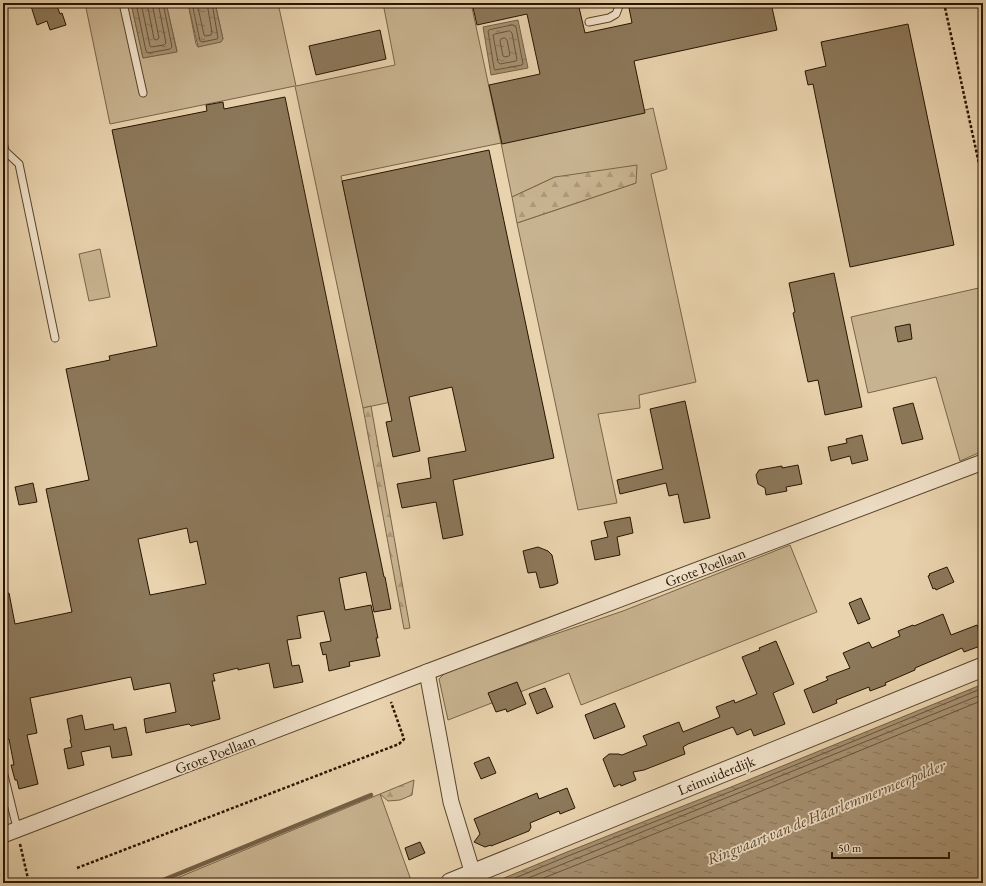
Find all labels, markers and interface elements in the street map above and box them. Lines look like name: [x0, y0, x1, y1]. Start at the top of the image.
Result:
street label: Grote Poellaan: [662, 543, 748, 591]
street label: Grote Poellaan: [172, 730, 258, 778]
street label: Leimuiderdijk: [675, 751, 758, 799]
water label: Ringvaart van de Haarlemmermeerpolder: [704, 754, 949, 870]
scale bar: [832, 834, 949, 860]
text: 50 m: [838, 840, 862, 856]

